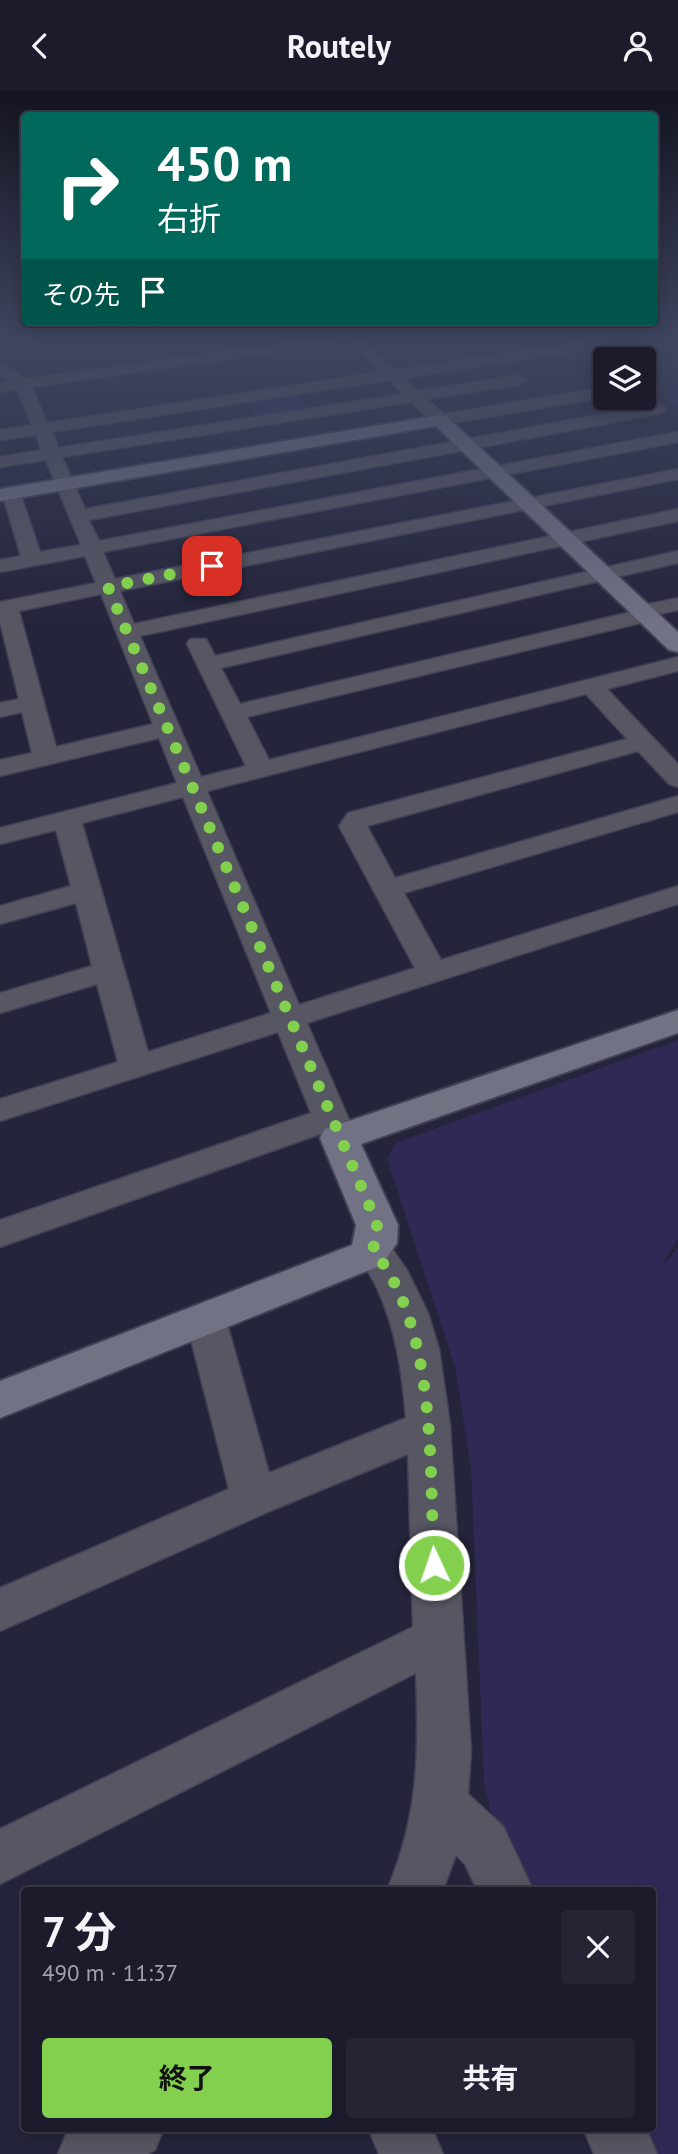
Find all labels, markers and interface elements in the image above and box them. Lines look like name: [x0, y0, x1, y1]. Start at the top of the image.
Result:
text: Routely: [287, 25, 391, 67]
icon: back: [21, 27, 59, 65]
icon: person: [619, 27, 657, 65]
text: 450 m: [157, 131, 292, 195]
icon: right: [42, 140, 133, 231]
text: 右折: [157, 197, 221, 239]
icon: arrive: [134, 273, 172, 311]
text: その先: [42, 278, 120, 311]
map controls: [593, 347, 656, 410]
button: layers: [593, 347, 656, 410]
pin: [182, 536, 242, 596]
icon: arrive: [193, 547, 231, 585]
position arrow: [397, 1528, 471, 1602]
text: 7 分: [42, 1904, 116, 1959]
button: close: [561, 1910, 635, 1984]
text: 490 m · 11:37: [42, 1958, 178, 1987]
button: 終了: [42, 2038, 332, 2118]
button: 共有: [346, 2038, 635, 2118]

